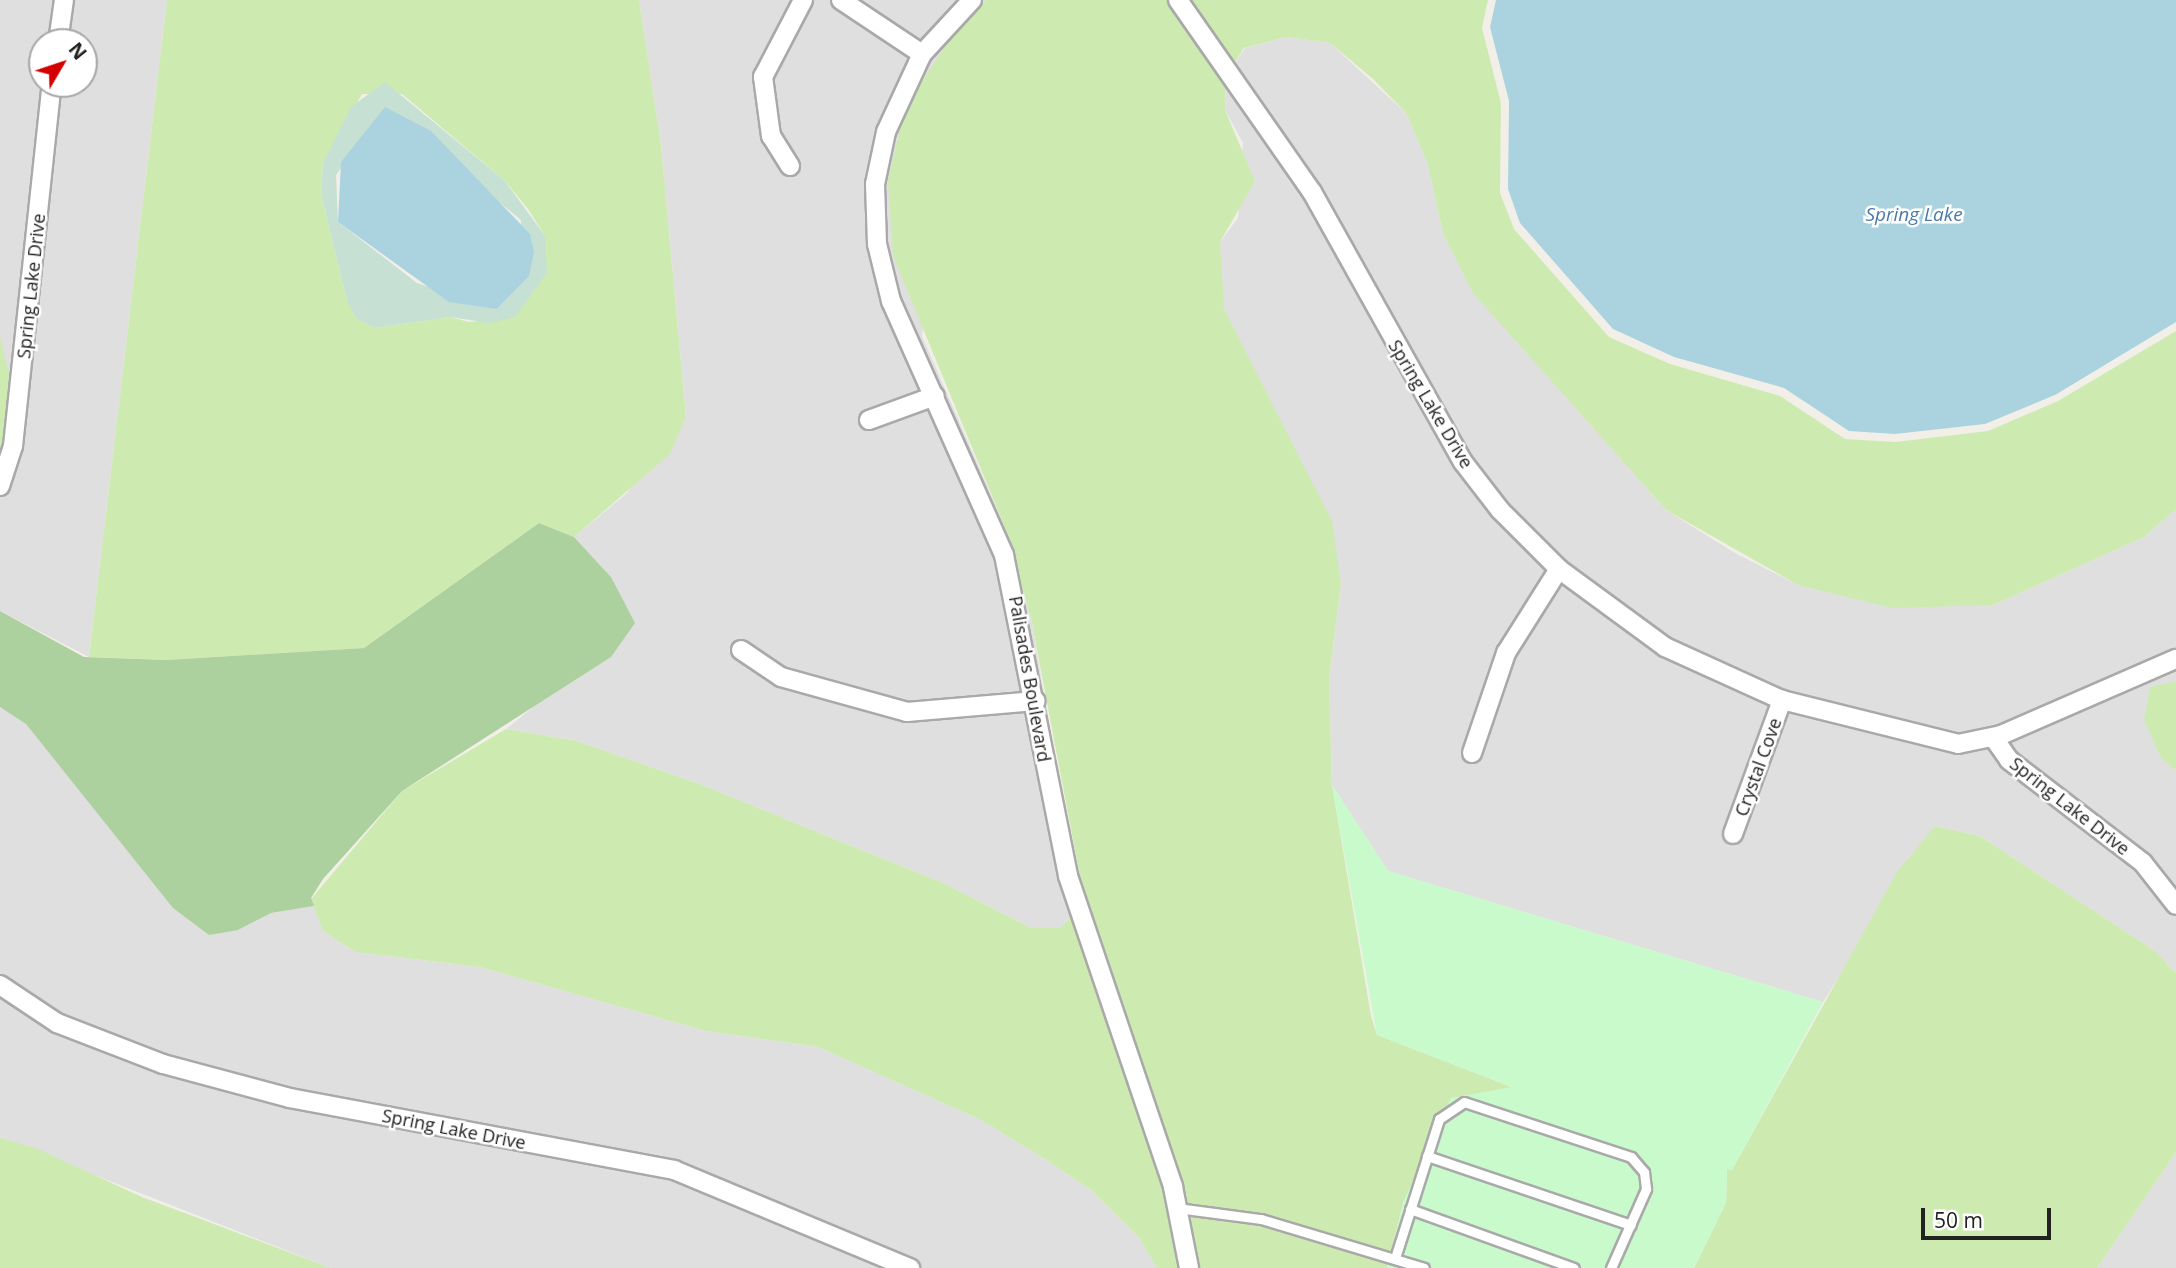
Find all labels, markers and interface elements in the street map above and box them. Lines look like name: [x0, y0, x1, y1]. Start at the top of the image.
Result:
north arrow: [28, 28, 98, 98]
text: N: [63, 37, 93, 65]
water label: Spring Lake: [1865, 204, 1963, 226]
street label: Spring Lake Drive: [13, 212, 49, 360]
street label: Spring Lake Drive: [1384, 336, 1478, 472]
street label: Palisades Boulevard: [1005, 594, 1055, 764]
street label: Crystal Cove: [1730, 715, 1786, 819]
street label: Spring Lake Drive: [2006, 753, 2134, 859]
street label: Spring Lake Drive: [380, 1104, 528, 1154]
scale bar: [1924, 1194, 2054, 1238]
text: 50 m: [1934, 1206, 1983, 1234]

